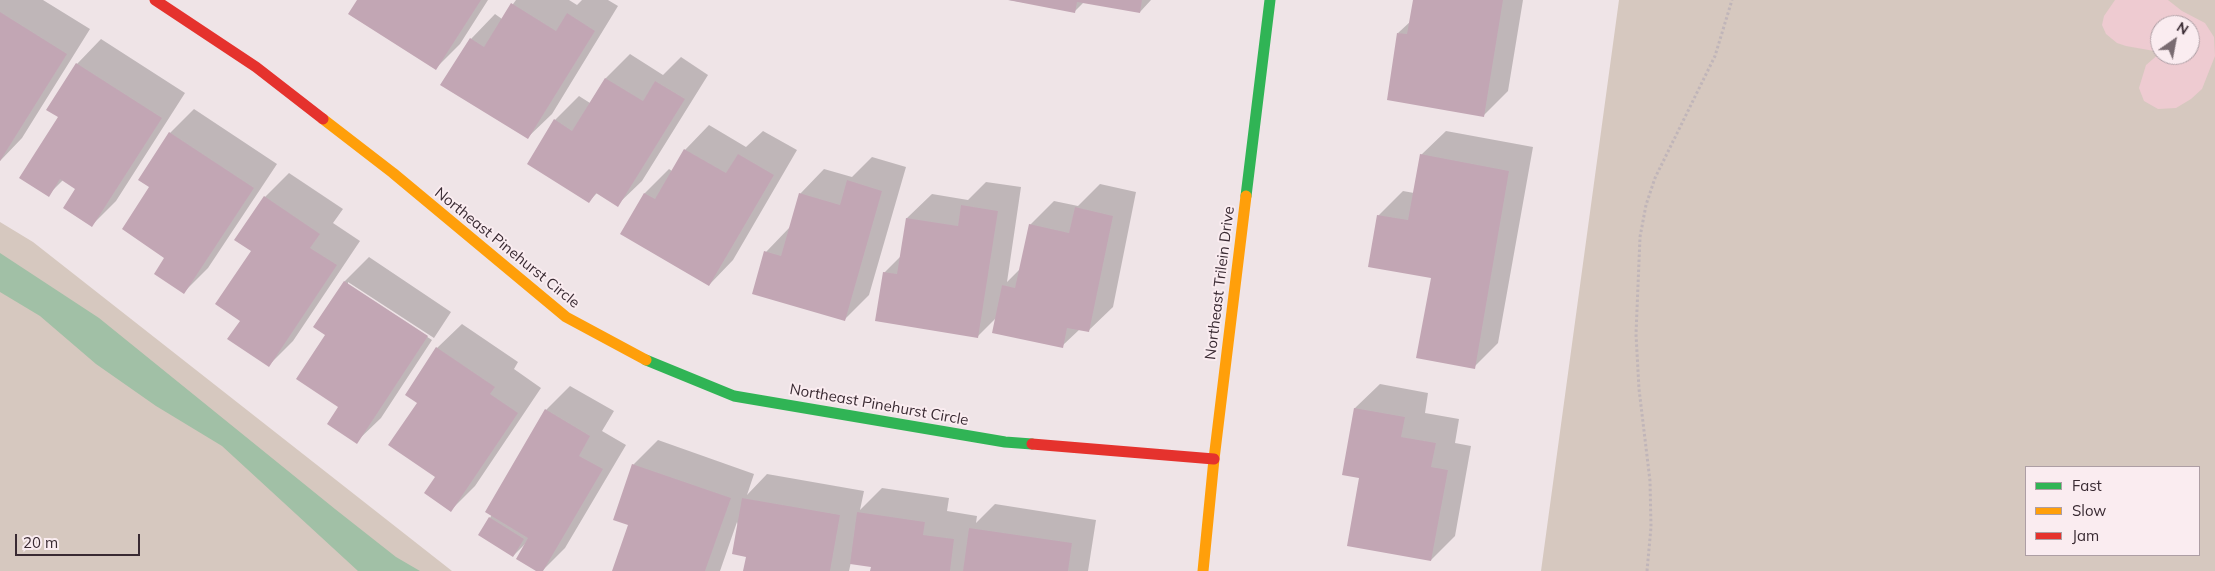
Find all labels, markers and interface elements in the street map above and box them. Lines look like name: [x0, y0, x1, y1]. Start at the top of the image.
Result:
north arrow: [2150, 15, 2200, 65]
text: N: [2173, 18, 2192, 39]
street label: Northeast Pinehurst Circle: [431, 184, 583, 312]
street label: Northeast Trilein Drive: [1202, 205, 1238, 361]
street label: Northeast Pinehurst Circle: [788, 380, 970, 430]
legend: [2025, 466, 2200, 556]
text: Fast: [2072, 476, 2102, 495]
text: Slow: [2072, 501, 2106, 520]
scale bar: [18, 524, 142, 556]
text: Jam: [2072, 526, 2099, 545]
text: 20 m: [23, 533, 58, 552]

